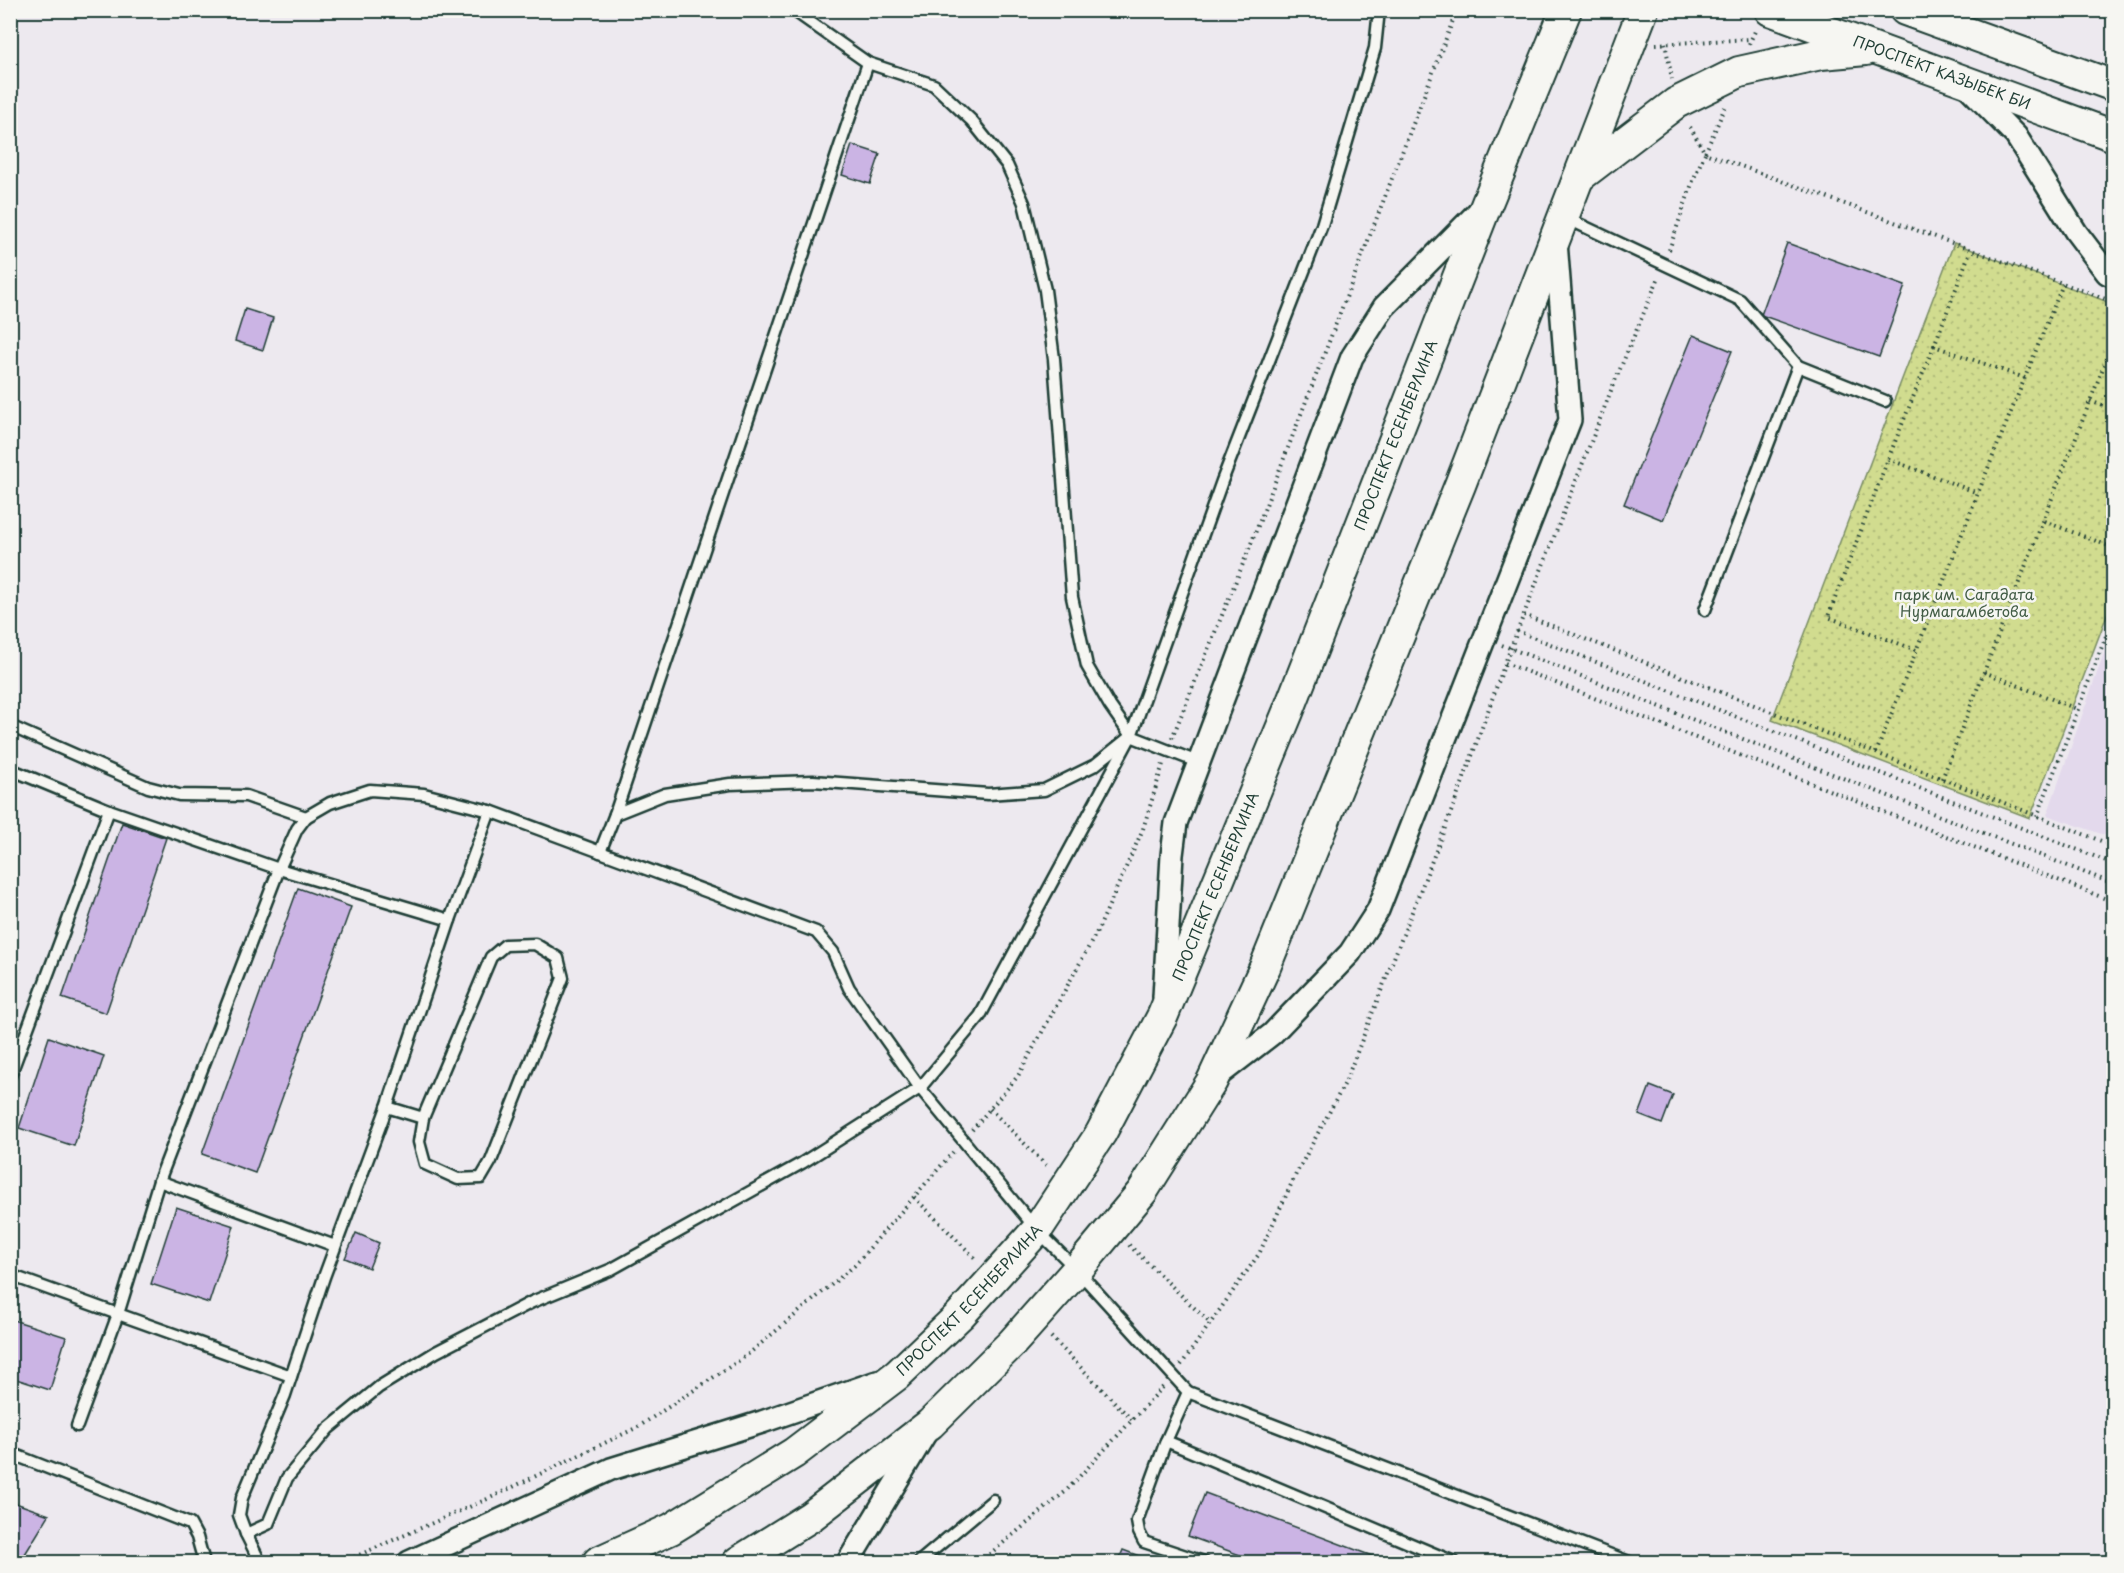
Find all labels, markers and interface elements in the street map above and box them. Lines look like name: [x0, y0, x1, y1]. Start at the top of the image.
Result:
street label: ПРОСПЕКТ КАЗЫБЕК БИ: [1850, 28, 2034, 115]
street label: ПРОСПЕКТ ЕСЕНБЕРЛИНА: [1347, 336, 1442, 533]
park label: парк им. Сагадата Нурмагамбетова: [1894, 582, 2035, 622]
street label: ПРОСПЕКТ ЕСЕНБЕРЛИНА: [1165, 788, 1264, 984]
street label: ПРОСПЕКТ ЕСЕНБЕРЛИНА: [890, 1218, 1047, 1380]

